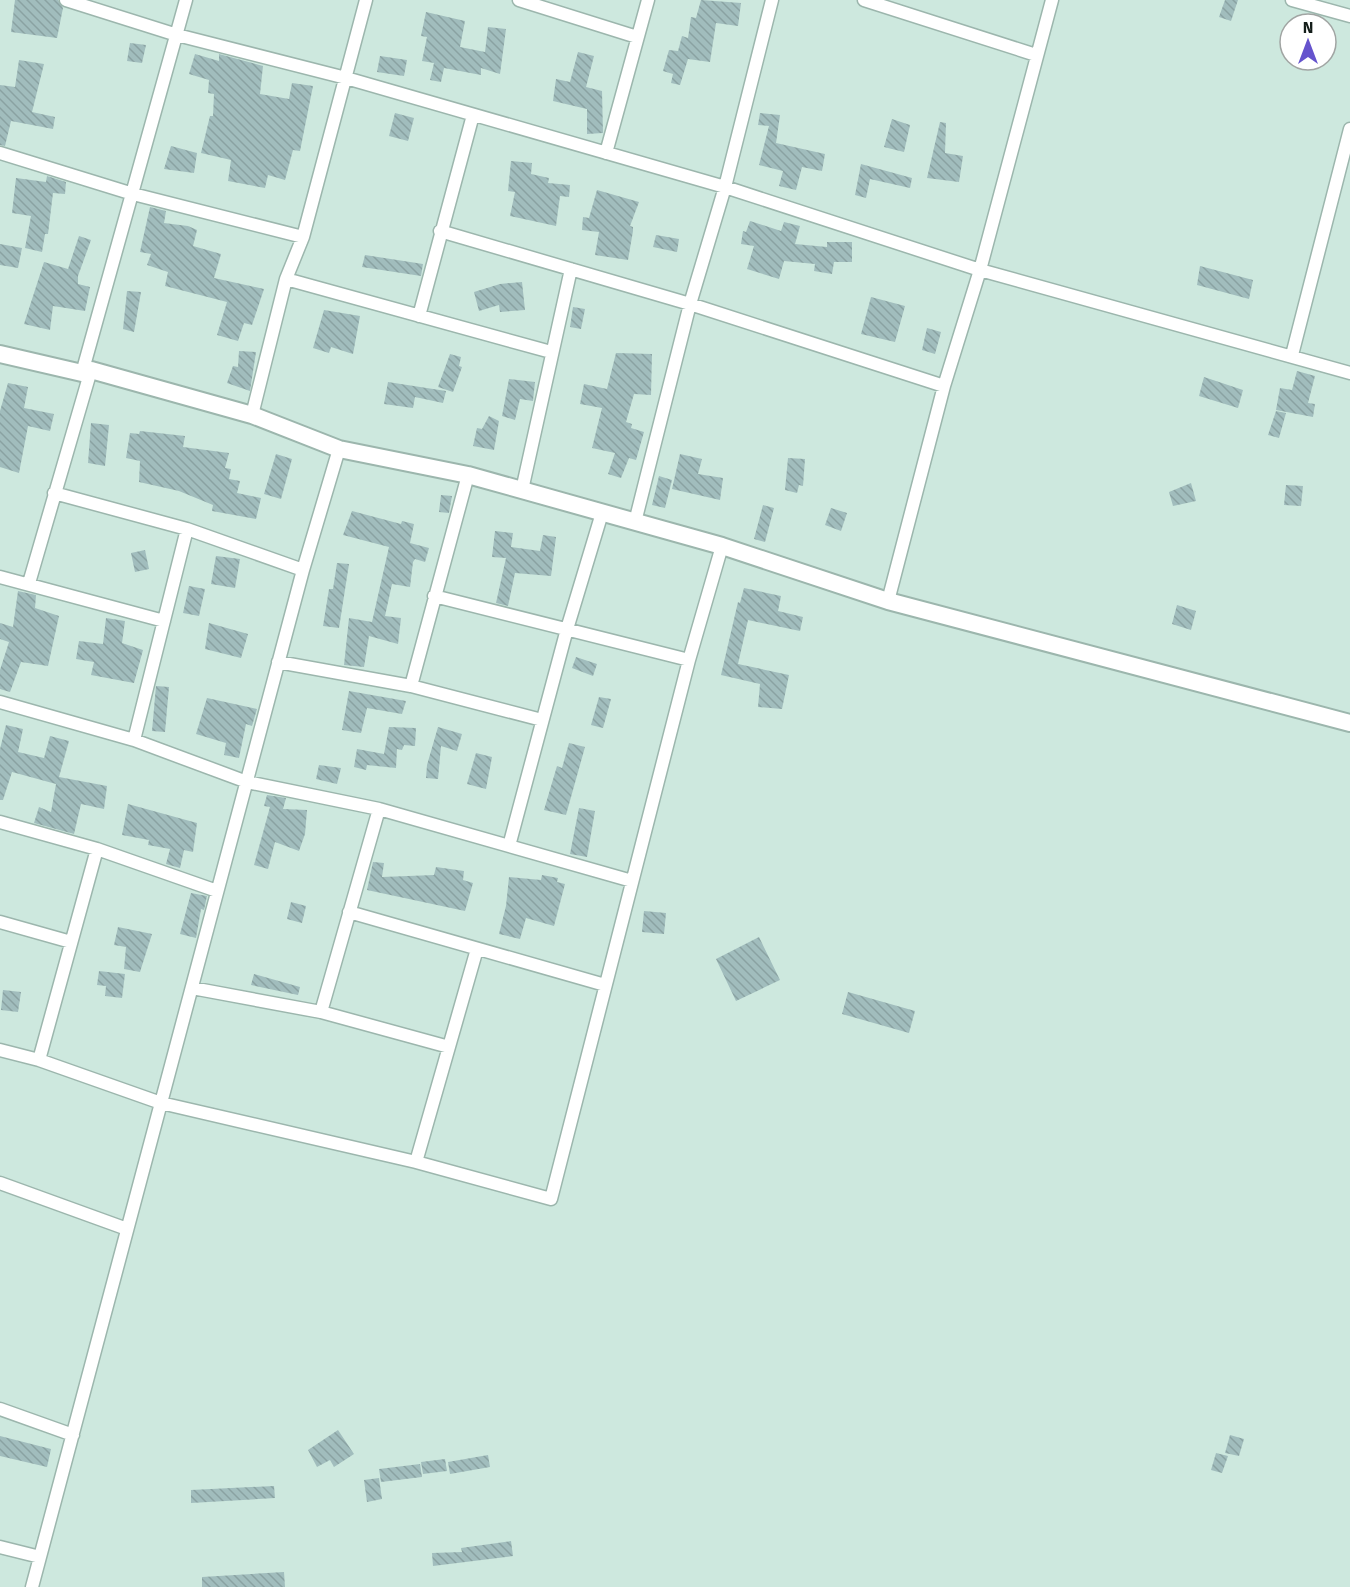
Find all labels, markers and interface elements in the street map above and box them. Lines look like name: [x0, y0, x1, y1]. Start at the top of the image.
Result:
north arrow: [1278, 12, 1338, 72]
text: N: [1303, 18, 1313, 37]

